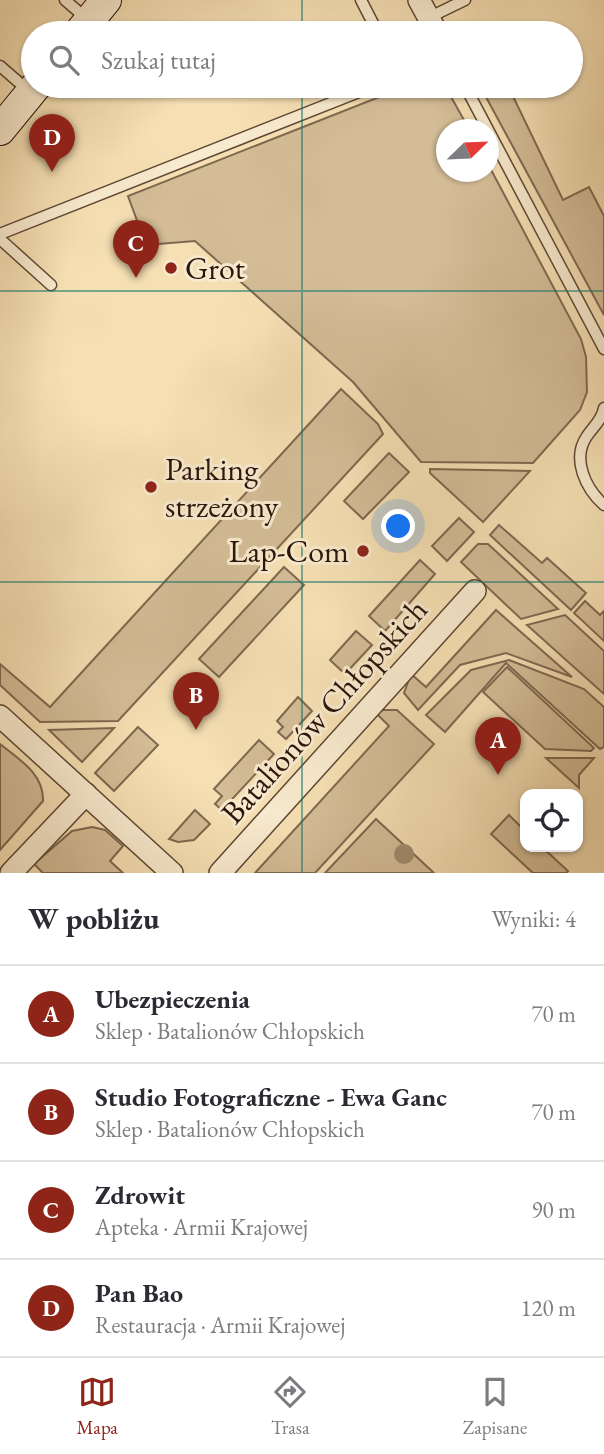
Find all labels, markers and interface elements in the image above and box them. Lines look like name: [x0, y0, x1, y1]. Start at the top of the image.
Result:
search box: [21, 21, 583, 98]
icon: search: [45, 41, 83, 79]
text: Szukaj tutaj: [101, 43, 216, 77]
pin: D: [29, 114, 75, 172]
north arrow: [436, 119, 499, 182]
pin: C: [113, 220, 159, 278]
place label: Grot: [185, 247, 245, 289]
marker: Grot: [163, 260, 179, 276]
place label: Parking strzeżony: [165, 448, 279, 527]
marker: Parking strzeżony: [143, 479, 159, 495]
your location: [381, 509, 415, 543]
place label: Lap-Com: [229, 530, 349, 572]
marker: Lap-Com: [355, 543, 371, 559]
street label: Batalionów Chłopskich: [212, 589, 436, 833]
pin: B: [173, 672, 219, 730]
pin: A: [475, 717, 521, 775]
map controls: [520, 789, 583, 852]
button: locate: [520, 789, 583, 852]
text: W pobliżu: [28, 899, 159, 938]
text: Wyniki: 4: [492, 904, 576, 934]
text: Ubezpieczenia: [95, 982, 250, 1016]
text: A: [43, 999, 59, 1029]
text: 70 m: [531, 999, 576, 1029]
text: Sklep · Batalionów Chłopskich: [95, 1016, 365, 1046]
text: Studio Fotograficzne - Ewa Ganc: [95, 1080, 447, 1114]
text: B: [44, 1097, 58, 1127]
text: 70 m: [531, 1097, 576, 1127]
text: Sklep · Batalionów Chłopskich: [95, 1114, 365, 1144]
text: Zdrowit: [95, 1178, 185, 1212]
text: C: [43, 1195, 59, 1225]
text: 90 m: [531, 1195, 576, 1225]
text: Apteka · Armii Krajowej: [95, 1212, 308, 1242]
text: Pan Bao: [95, 1276, 183, 1310]
text: D: [42, 1293, 60, 1323]
text: 120 m: [520, 1293, 576, 1323]
text: Restauracja · Armii Krajowej: [95, 1310, 345, 1340]
tab: Mapa: [77, 1373, 118, 1440]
tab: Trasa: [271, 1373, 310, 1440]
tab: Zapisane: [463, 1373, 527, 1440]

